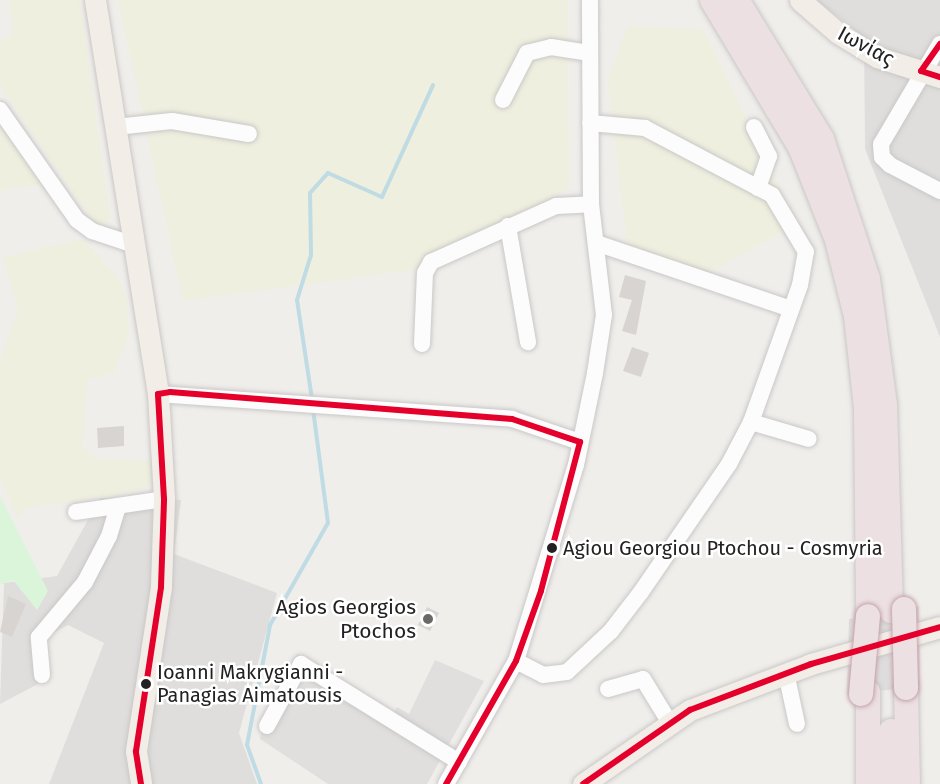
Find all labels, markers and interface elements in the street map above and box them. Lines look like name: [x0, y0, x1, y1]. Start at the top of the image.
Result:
street label: Ιωνίας: [833, 21, 899, 71]
place label: Agiou Georgiou Ptochou - Cosmyria: [563, 536, 883, 560]
marker: Agiou Georgiou Ptochou - Cosmyria: [546, 542, 558, 554]
place label: Agios Georgios Ptochos: [276, 594, 416, 644]
marker: Agios Georgios Ptochos: [421, 612, 435, 626]
place label: Ioanni Makrygianni - Panagias Aimatousis: [157, 660, 343, 707]
marker: Ioanni Makrygianni - Panagias Aimatousis: [140, 678, 152, 690]

